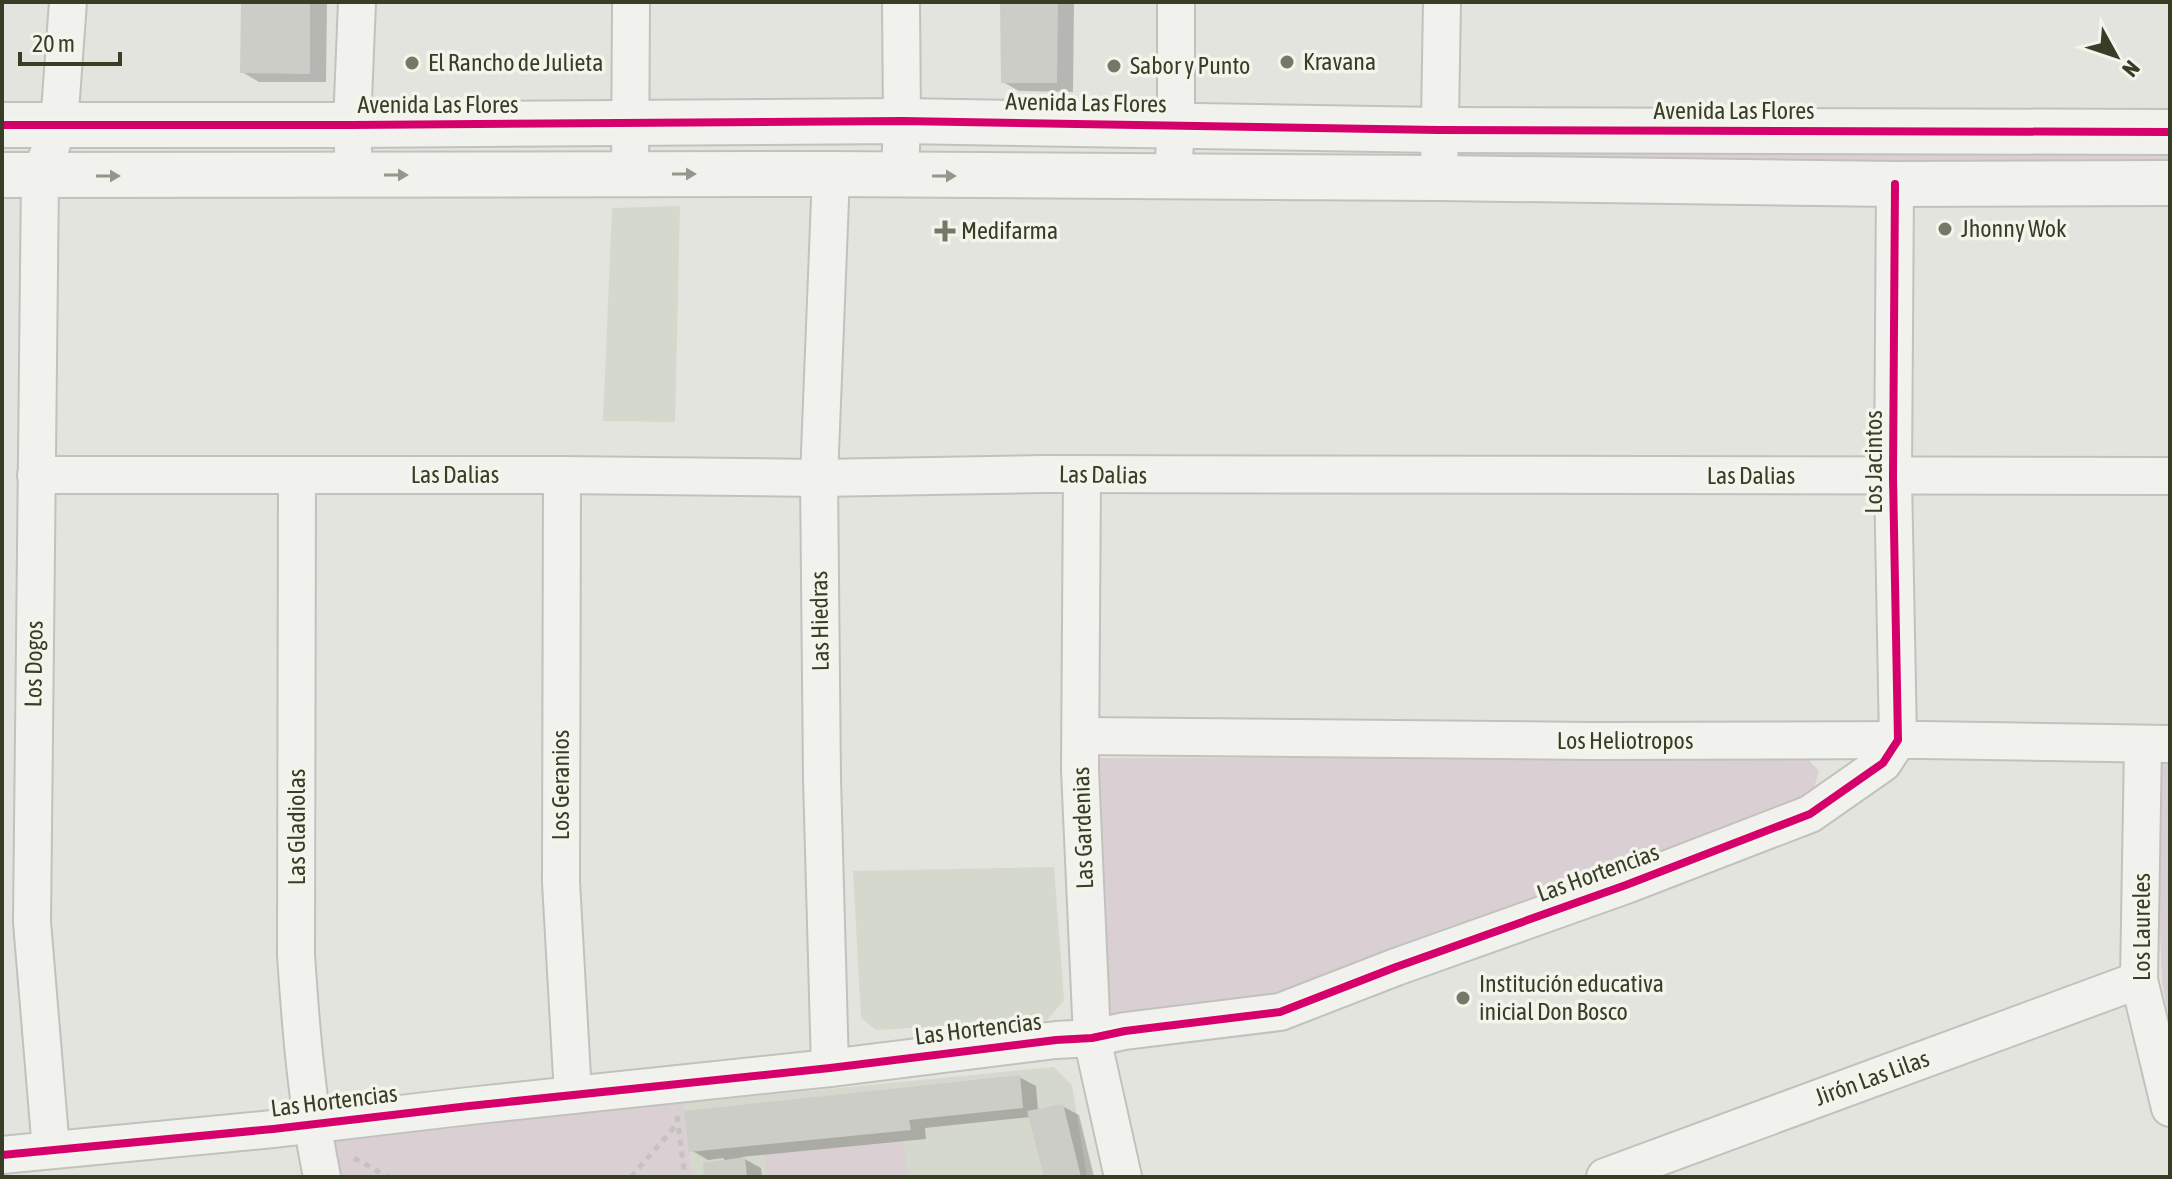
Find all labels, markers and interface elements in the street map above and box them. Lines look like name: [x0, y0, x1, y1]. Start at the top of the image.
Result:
scale bar: [20, 16, 120, 66]
north arrow: [2076, 16, 2156, 96]
text: 20 m: [32, 30, 75, 57]
place label: Kravana: [1303, 48, 1376, 75]
place label: El Rancho de Julieta: [428, 49, 603, 76]
place label: Sabor y Punto: [1130, 52, 1250, 79]
marker: Kravana: [1278, 53, 1296, 71]
marker: El Rancho de Julieta: [403, 54, 421, 72]
text: N: [2117, 56, 2145, 82]
marker: Sabor y Punto: [1105, 57, 1123, 75]
street label: Avenida Las Flores: [1005, 88, 1167, 117]
street label: Avenida Las Flores: [357, 91, 519, 118]
street label: Avenida Las Flores: [1653, 97, 1815, 124]
one-way arrow: [672, 168, 697, 180]
one-way arrow: [384, 169, 409, 181]
one-way arrow: [96, 170, 121, 182]
one-way arrow: [932, 170, 957, 182]
place label: Jhonny Wok: [1961, 215, 2067, 242]
place label: Medifarma: [961, 217, 1058, 244]
marker: Jhonny Wok: [1936, 220, 1954, 238]
marker: Medifarma: [936, 222, 954, 240]
street label: Los Jacintos: [1860, 410, 1887, 514]
street label: Las Dalias: [1059, 460, 1147, 489]
street label: Las Dalias: [411, 461, 499, 488]
street label: Las Dalias: [1707, 462, 1795, 489]
street label: Las Hiedras: [805, 571, 834, 671]
street label: Los Dogos: [19, 620, 48, 708]
street label: Los Heliotropos: [1557, 727, 1693, 754]
street label: Los Geranios: [547, 730, 574, 840]
street label: Las Gardenias: [1067, 766, 1098, 890]
street label: Las Gladiolas: [283, 769, 310, 885]
street label: Las Hortencias: [1533, 838, 1662, 907]
street label: Los Laureles: [2128, 873, 2155, 981]
place label: Institución educativa inicial Don Bosco: [1479, 970, 1664, 1025]
marker: Institución educativa inicial Don Bosco: [1454, 989, 1472, 1007]
street label: Las Hortencias: [913, 1007, 1043, 1050]
street label: Jirón Las Lilas: [1811, 1044, 1933, 1111]
street label: Las Hortencias: [269, 1079, 399, 1122]

